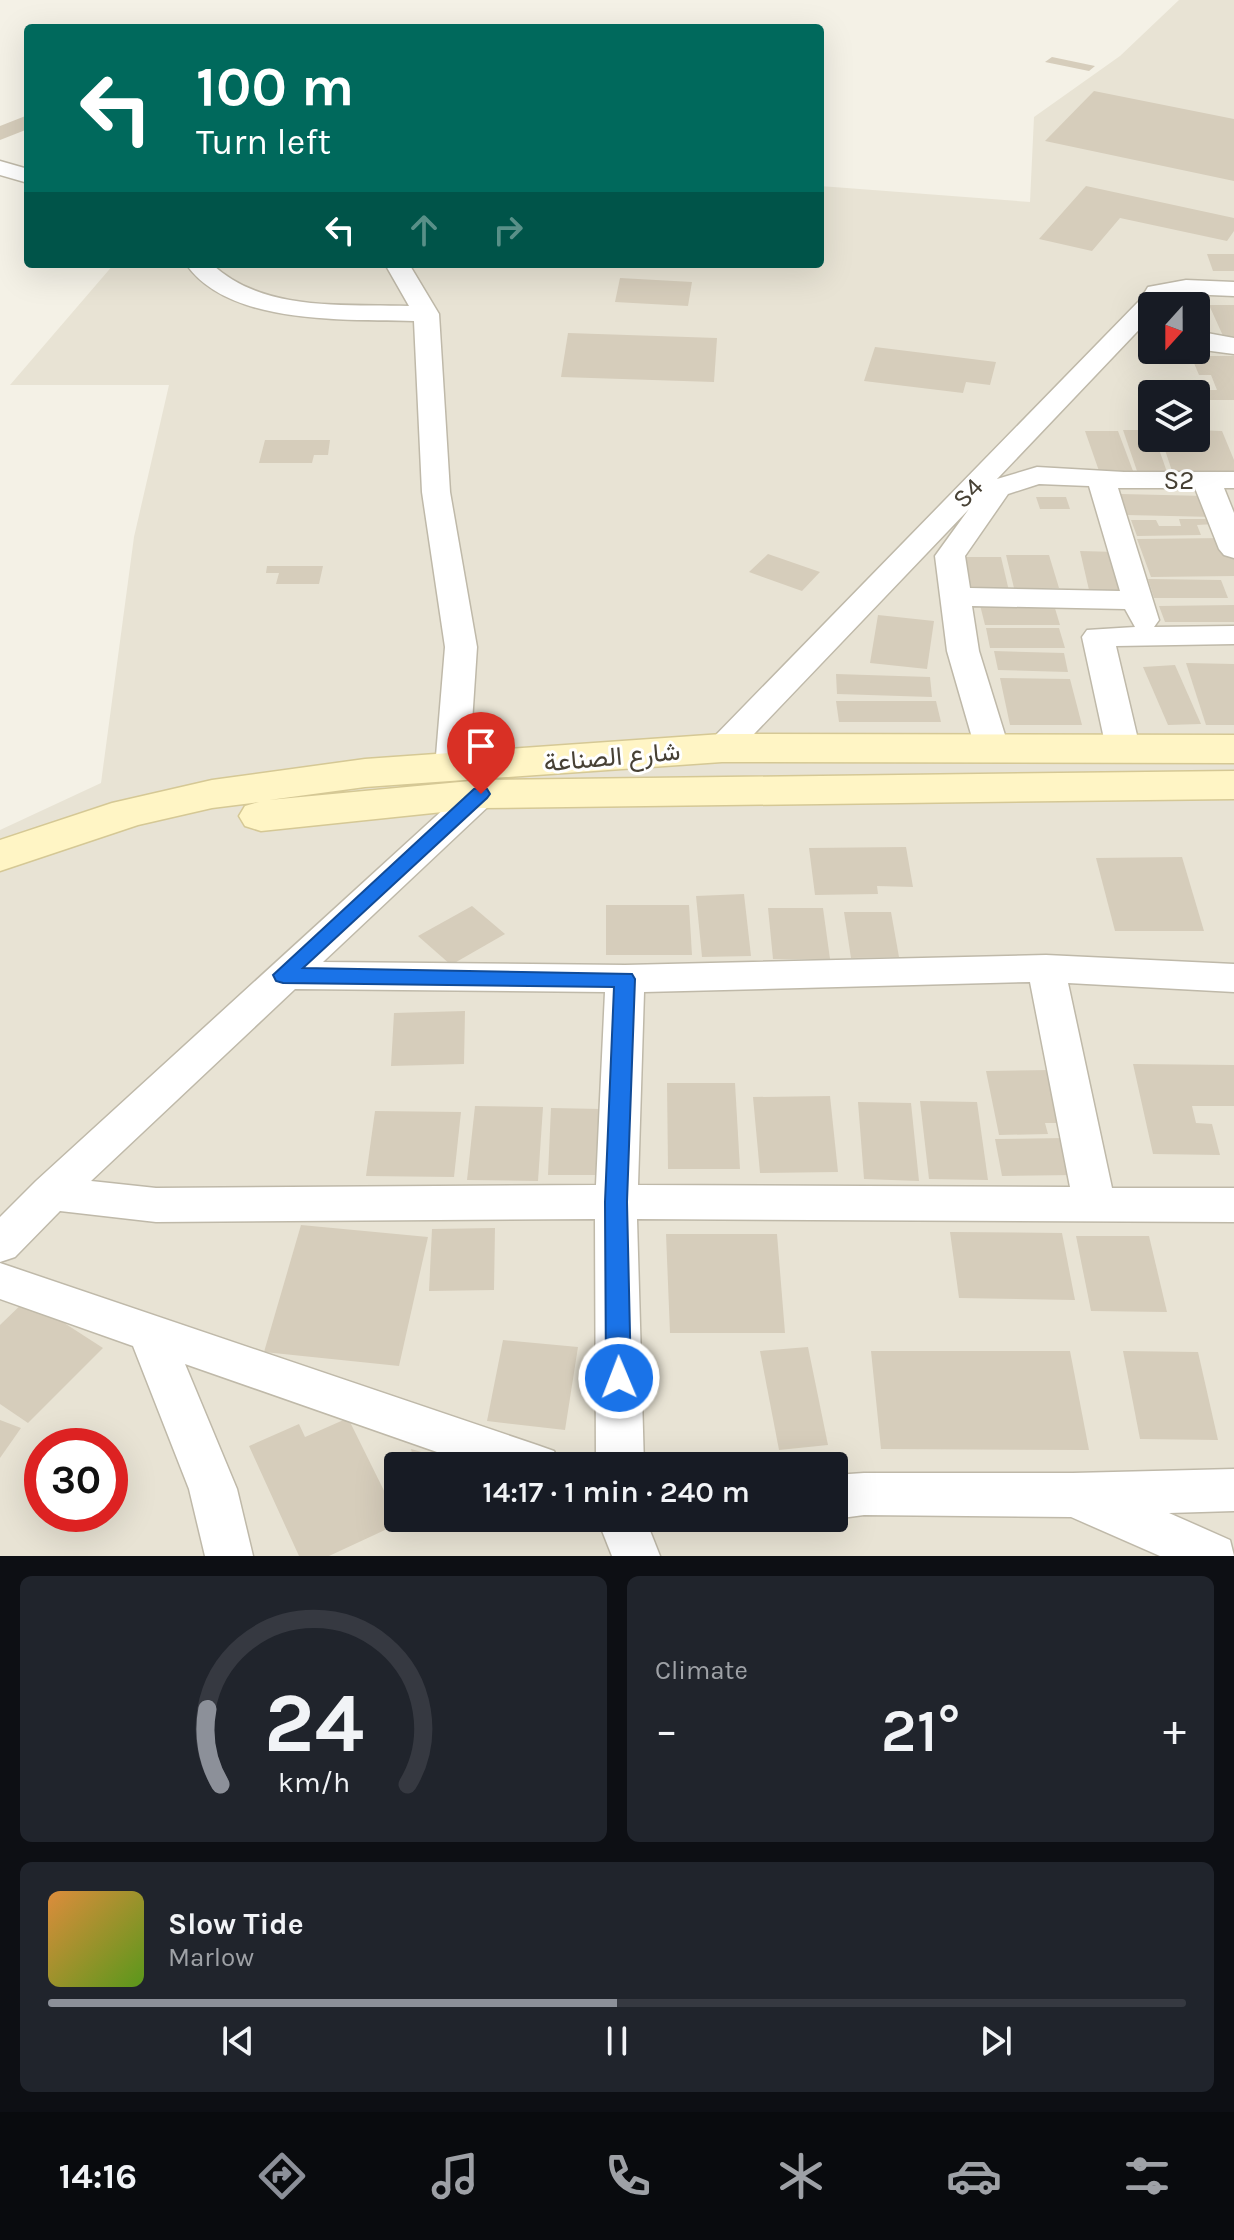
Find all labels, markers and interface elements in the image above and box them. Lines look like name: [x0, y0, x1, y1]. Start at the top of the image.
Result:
text: 100 m: [196, 54, 354, 119]
icon: left: [64, 56, 168, 160]
text: Turn left: [196, 121, 331, 163]
icon: left: [318, 208, 362, 252]
icon: ahead: [402, 208, 446, 252]
icon: right: [486, 208, 530, 252]
north arrow: [1138, 292, 1210, 364]
map controls: [1138, 292, 1210, 452]
button: layers: [1138, 380, 1210, 452]
street label: S2: [1164, 465, 1194, 496]
street label: S4: [946, 471, 990, 515]
pin: [447, 712, 515, 794]
icon: arrive: [459, 724, 503, 768]
street label: شارع الصناعة: [542, 736, 682, 780]
position arrow: [577, 1336, 661, 1420]
speed limit sign: 30: [24, 1428, 128, 1532]
text: 14:17 · 1 min · 240 m: [482, 1474, 750, 1510]
text: Climate: [655, 1655, 748, 1686]
text: 24: [264, 1675, 363, 1772]
text: 21°: [881, 1696, 960, 1766]
text: −: [655, 1705, 678, 1756]
text: +: [1163, 1705, 1186, 1756]
text: km/h: [277, 1766, 350, 1799]
text: Slow Tide: [168, 1906, 304, 1942]
text: Marlow: [168, 1942, 254, 1973]
icon: previous: [216, 2019, 260, 2063]
icon: pause: [595, 2019, 639, 2063]
icon: next: [974, 2019, 1018, 2063]
icon: directions: [254, 2148, 310, 2204]
icon: music: [427, 2148, 483, 2204]
icon: phone: [600, 2148, 656, 2204]
icon: climate: [773, 2148, 829, 2204]
icon: car: [946, 2148, 1002, 2204]
icon: filters: [1119, 2148, 1175, 2204]
text: 14:16: [59, 2155, 137, 2197]

